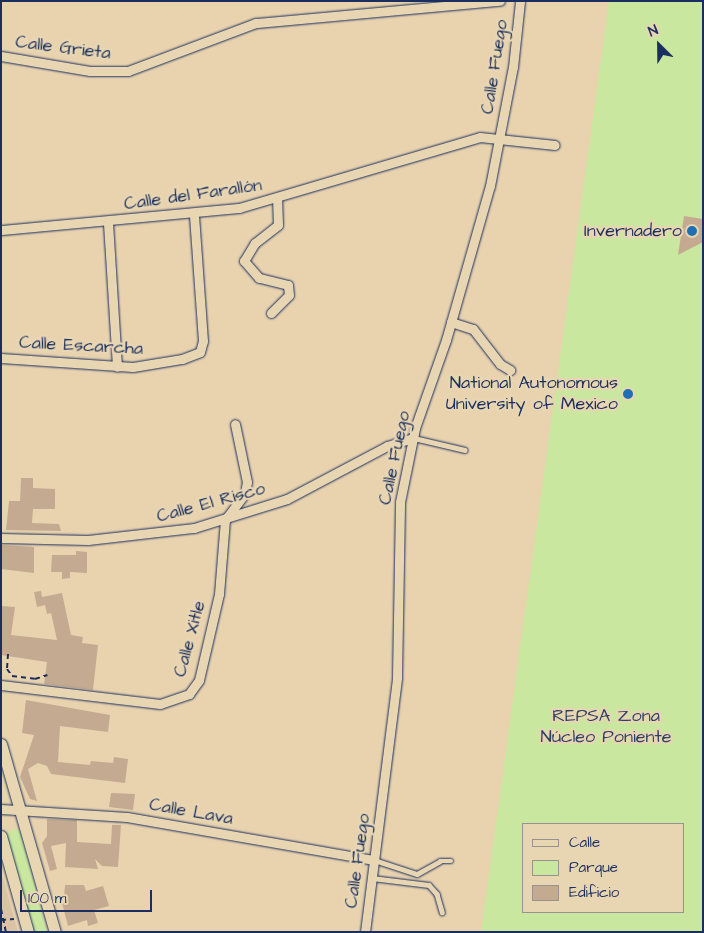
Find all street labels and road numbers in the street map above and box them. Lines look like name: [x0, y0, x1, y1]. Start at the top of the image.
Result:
street label: Calle Fuego: [477, 18, 513, 116]
street label: Calle Grieta: [14, 31, 112, 65]
street label: Calle del Farallón: [123, 175, 263, 215]
street label: Calle Escarcha: [18, 332, 144, 360]
street label: Calle Fuego: [375, 409, 415, 507]
street label: Calle El Risco: [154, 478, 268, 528]
street label: Calle Xitle: [169, 599, 211, 679]
street label: Calle Lava: [147, 794, 235, 830]
street label: Calle Fuego: [341, 812, 375, 910]

